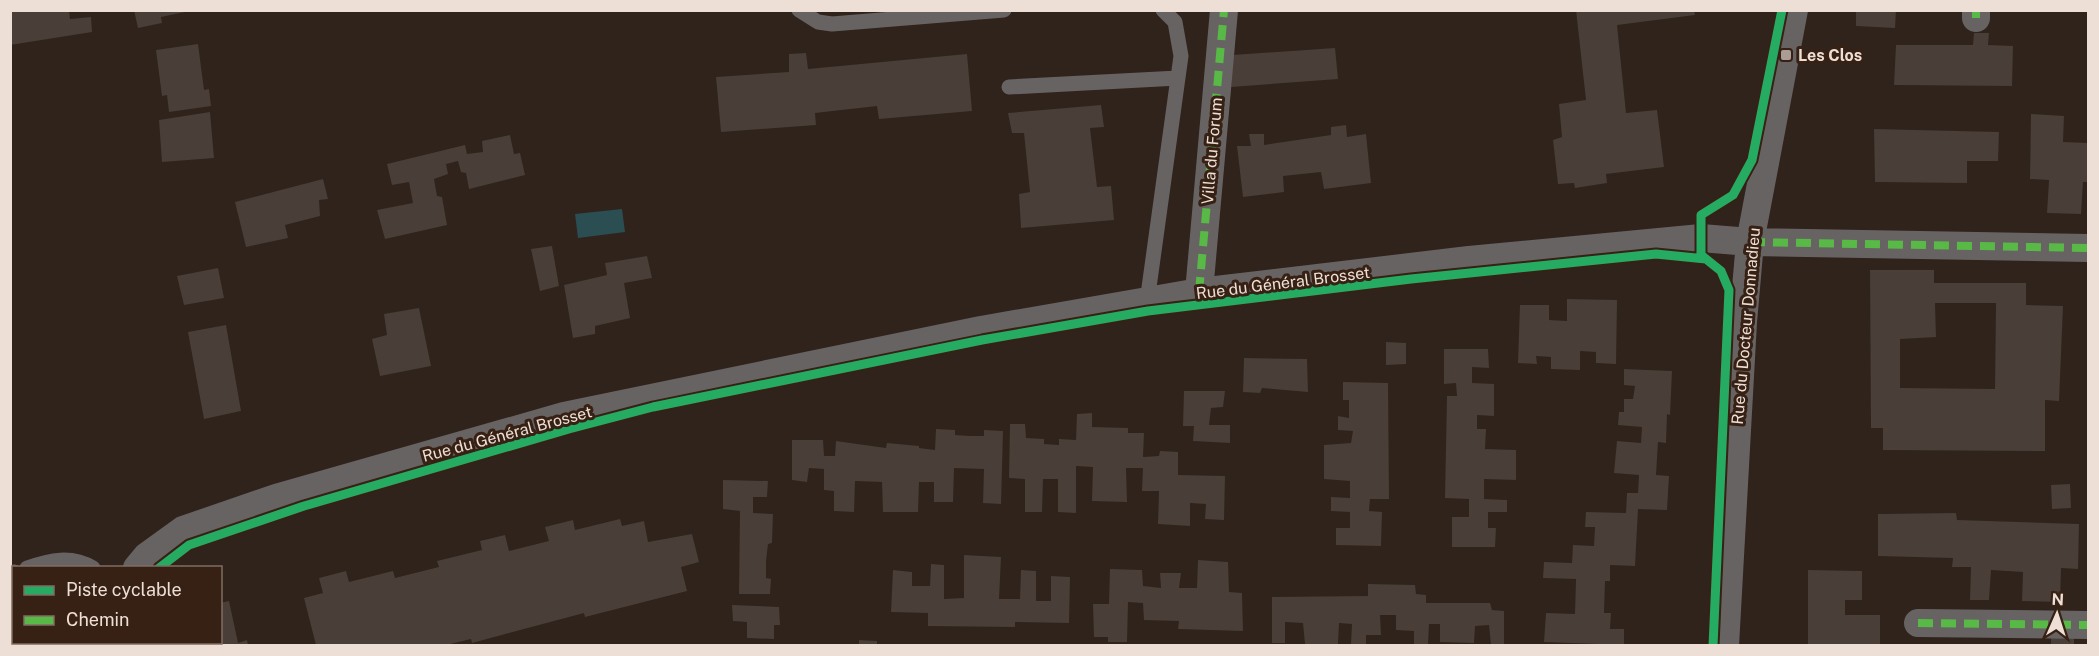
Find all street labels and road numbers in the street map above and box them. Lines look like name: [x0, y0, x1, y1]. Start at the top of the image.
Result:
street label: Villa du Forum: [1198, 97, 1226, 205]
street label: Rue du Docteur Donnadieu: [1728, 227, 1764, 425]
street label: Rue du Général Brosset: [1195, 263, 1371, 303]
street label: Rue du Général Brosset: [420, 402, 594, 466]

